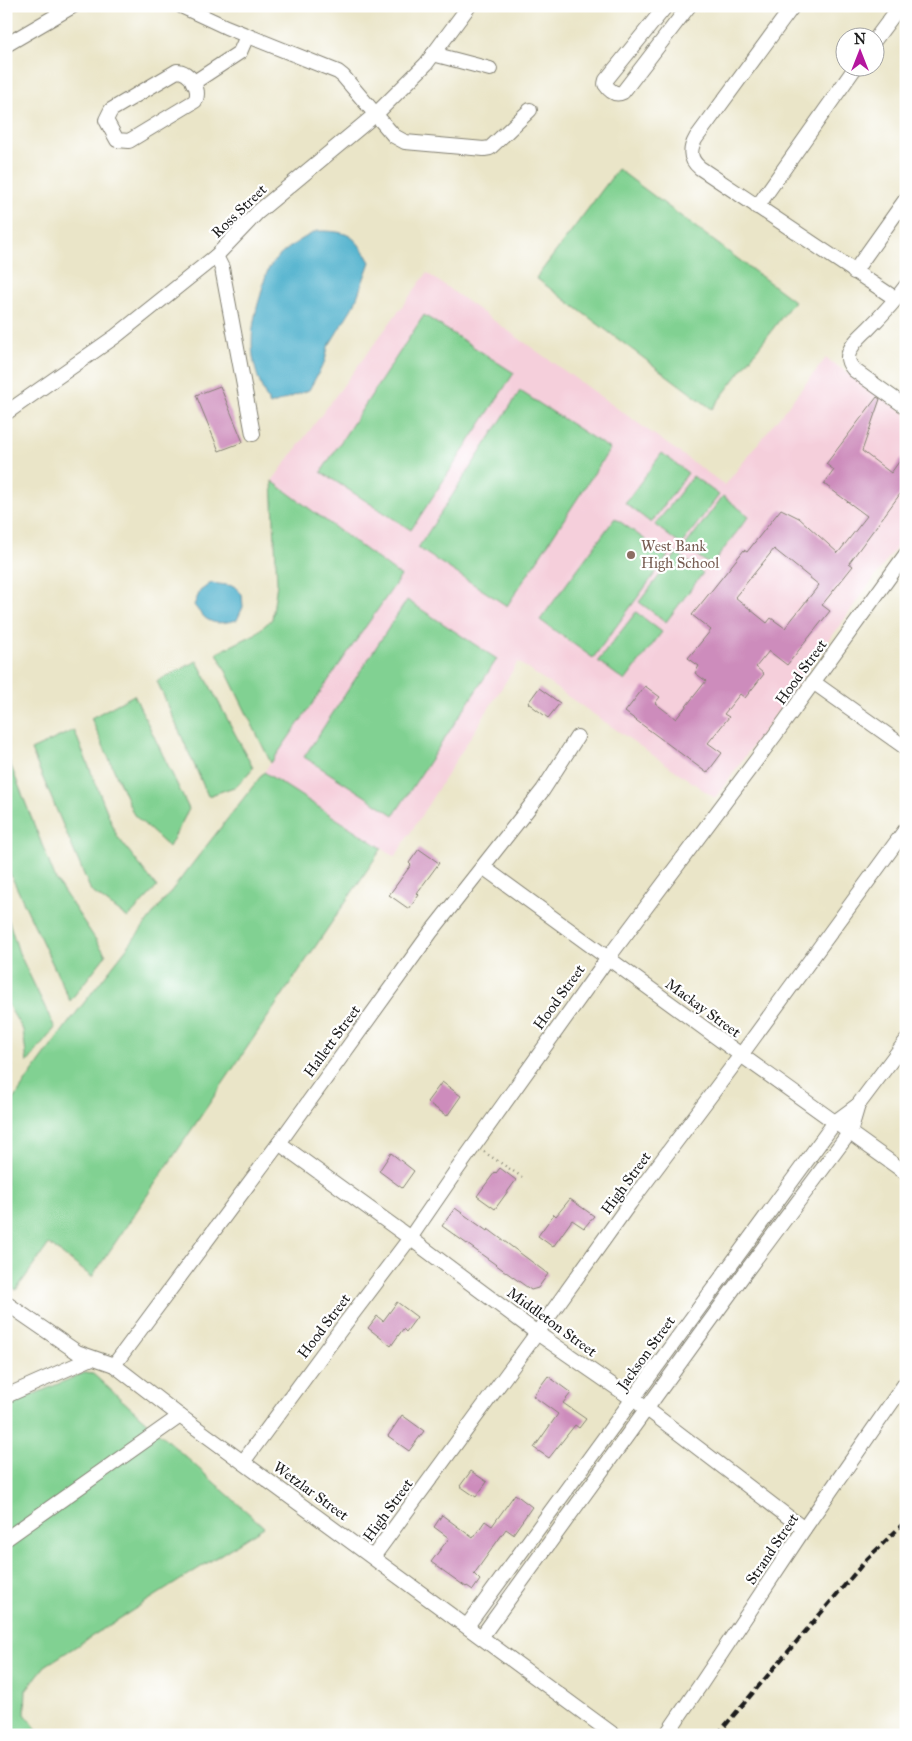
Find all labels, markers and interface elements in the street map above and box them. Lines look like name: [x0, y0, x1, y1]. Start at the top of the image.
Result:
north arrow: [834, 28, 884, 78]
text: N: [854, 31, 866, 48]
street label: Ross Street: [208, 180, 271, 242]
place label: West Bank High School: [641, 537, 720, 572]
marker: West Bank High School: [625, 549, 637, 561]
street label: Hood Street: [771, 635, 831, 708]
street label: Hood Street: [529, 960, 589, 1033]
street label: Mackay Street: [662, 975, 745, 1042]
street label: Hallett Street: [300, 1001, 365, 1081]
street label: High Street: [597, 1148, 655, 1218]
street label: Middleton Street: [504, 1283, 601, 1361]
street label: Hood Street: [294, 1290, 355, 1362]
street label: Jackson Street: [612, 1312, 680, 1396]
street label: Wetzlar Street: [270, 1458, 353, 1525]
street label: High Street: [359, 1475, 417, 1545]
street label: Strand Street: [742, 1509, 803, 1588]

